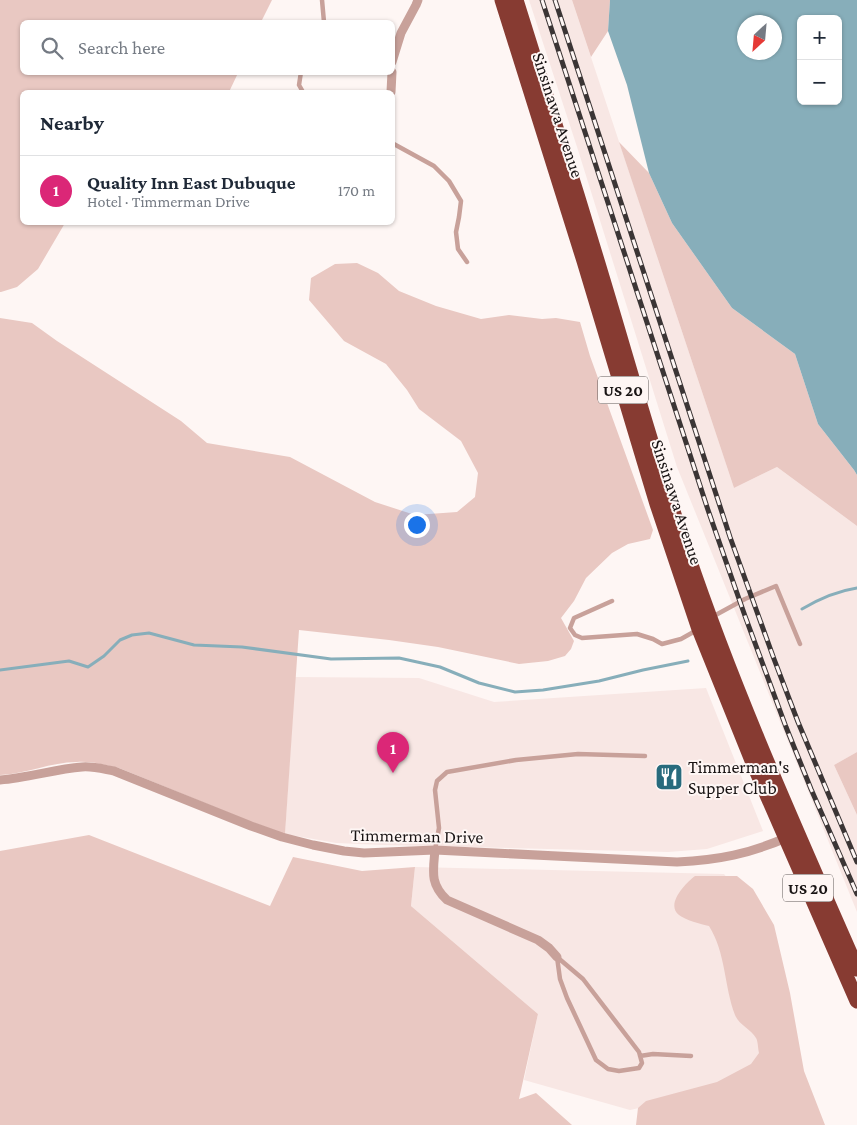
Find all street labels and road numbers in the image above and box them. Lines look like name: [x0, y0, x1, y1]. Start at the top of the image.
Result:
street label: Sinsinawa Avenue: [528, 50, 588, 180]
road number: US 20: [598, 376, 648, 404]
street label: Sinsinawa Avenue: [647, 437, 707, 567]
street label: Timmerman Drive: [350, 825, 484, 847]
road number: US 20: [783, 874, 833, 901]

